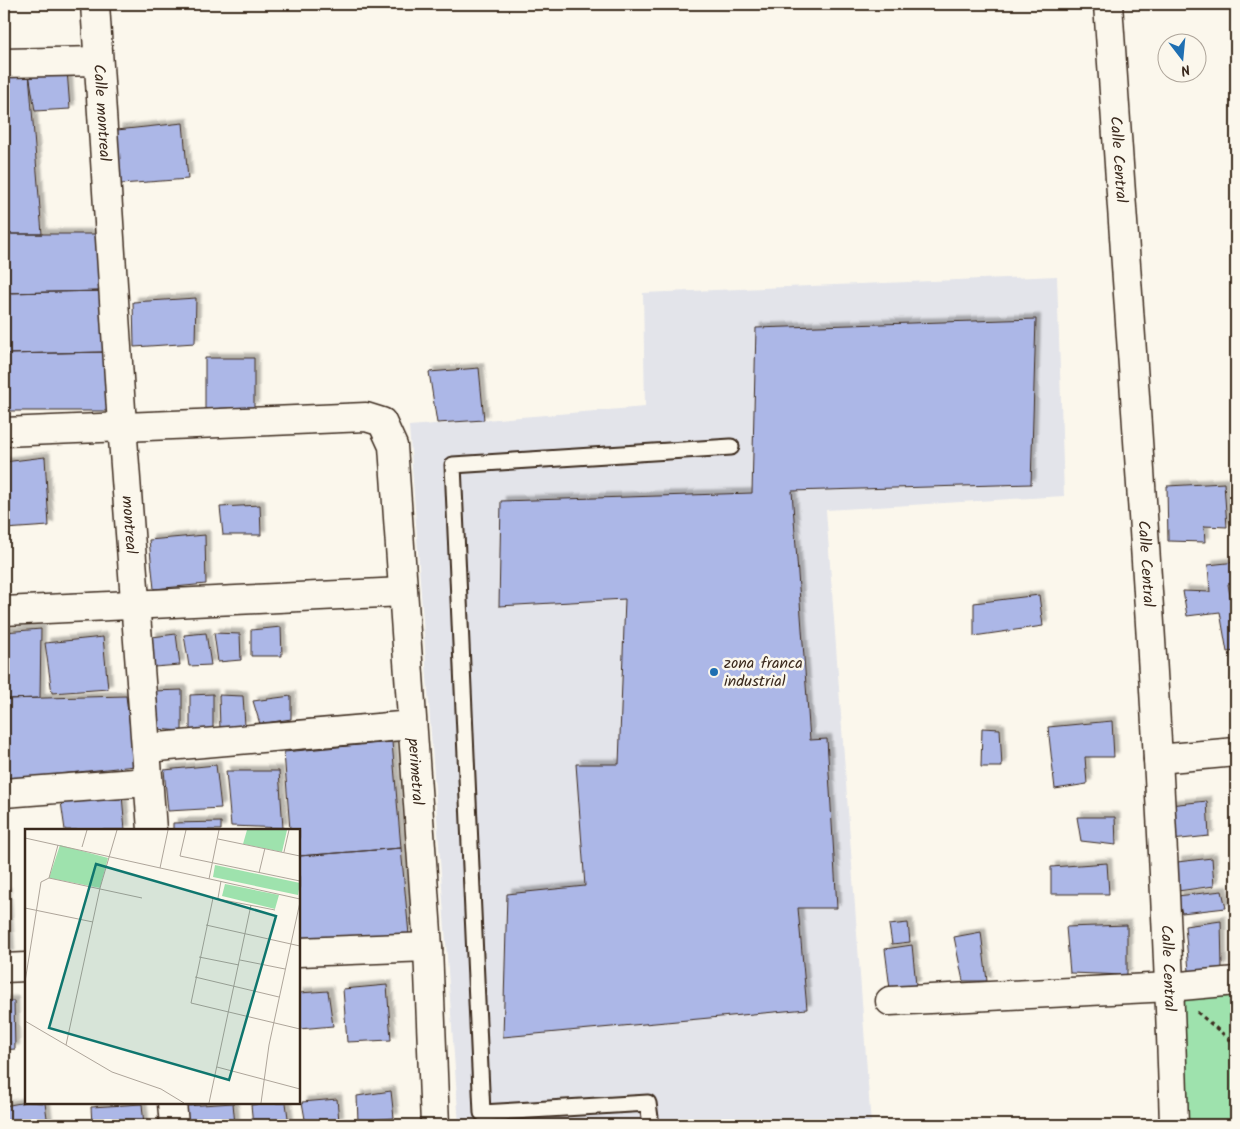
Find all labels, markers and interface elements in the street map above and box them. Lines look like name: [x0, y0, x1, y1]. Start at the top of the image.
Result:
north arrow: [1158, 32, 1208, 82]
text: N: [1178, 58, 1193, 81]
street label: Calle montreal: [86, 63, 118, 162]
street label: Calle Central: [1103, 115, 1134, 204]
street label: montreal: [115, 495, 144, 555]
street label: Calle Central: [1131, 520, 1161, 608]
place label: zona franca industrial: [724, 651, 803, 694]
marker: zona franca industrial: [708, 666, 720, 678]
street label: perimetral: [401, 737, 431, 806]
inset map: [25, 829, 300, 1104]
street label: Calle Central: [1154, 924, 1183, 1012]

